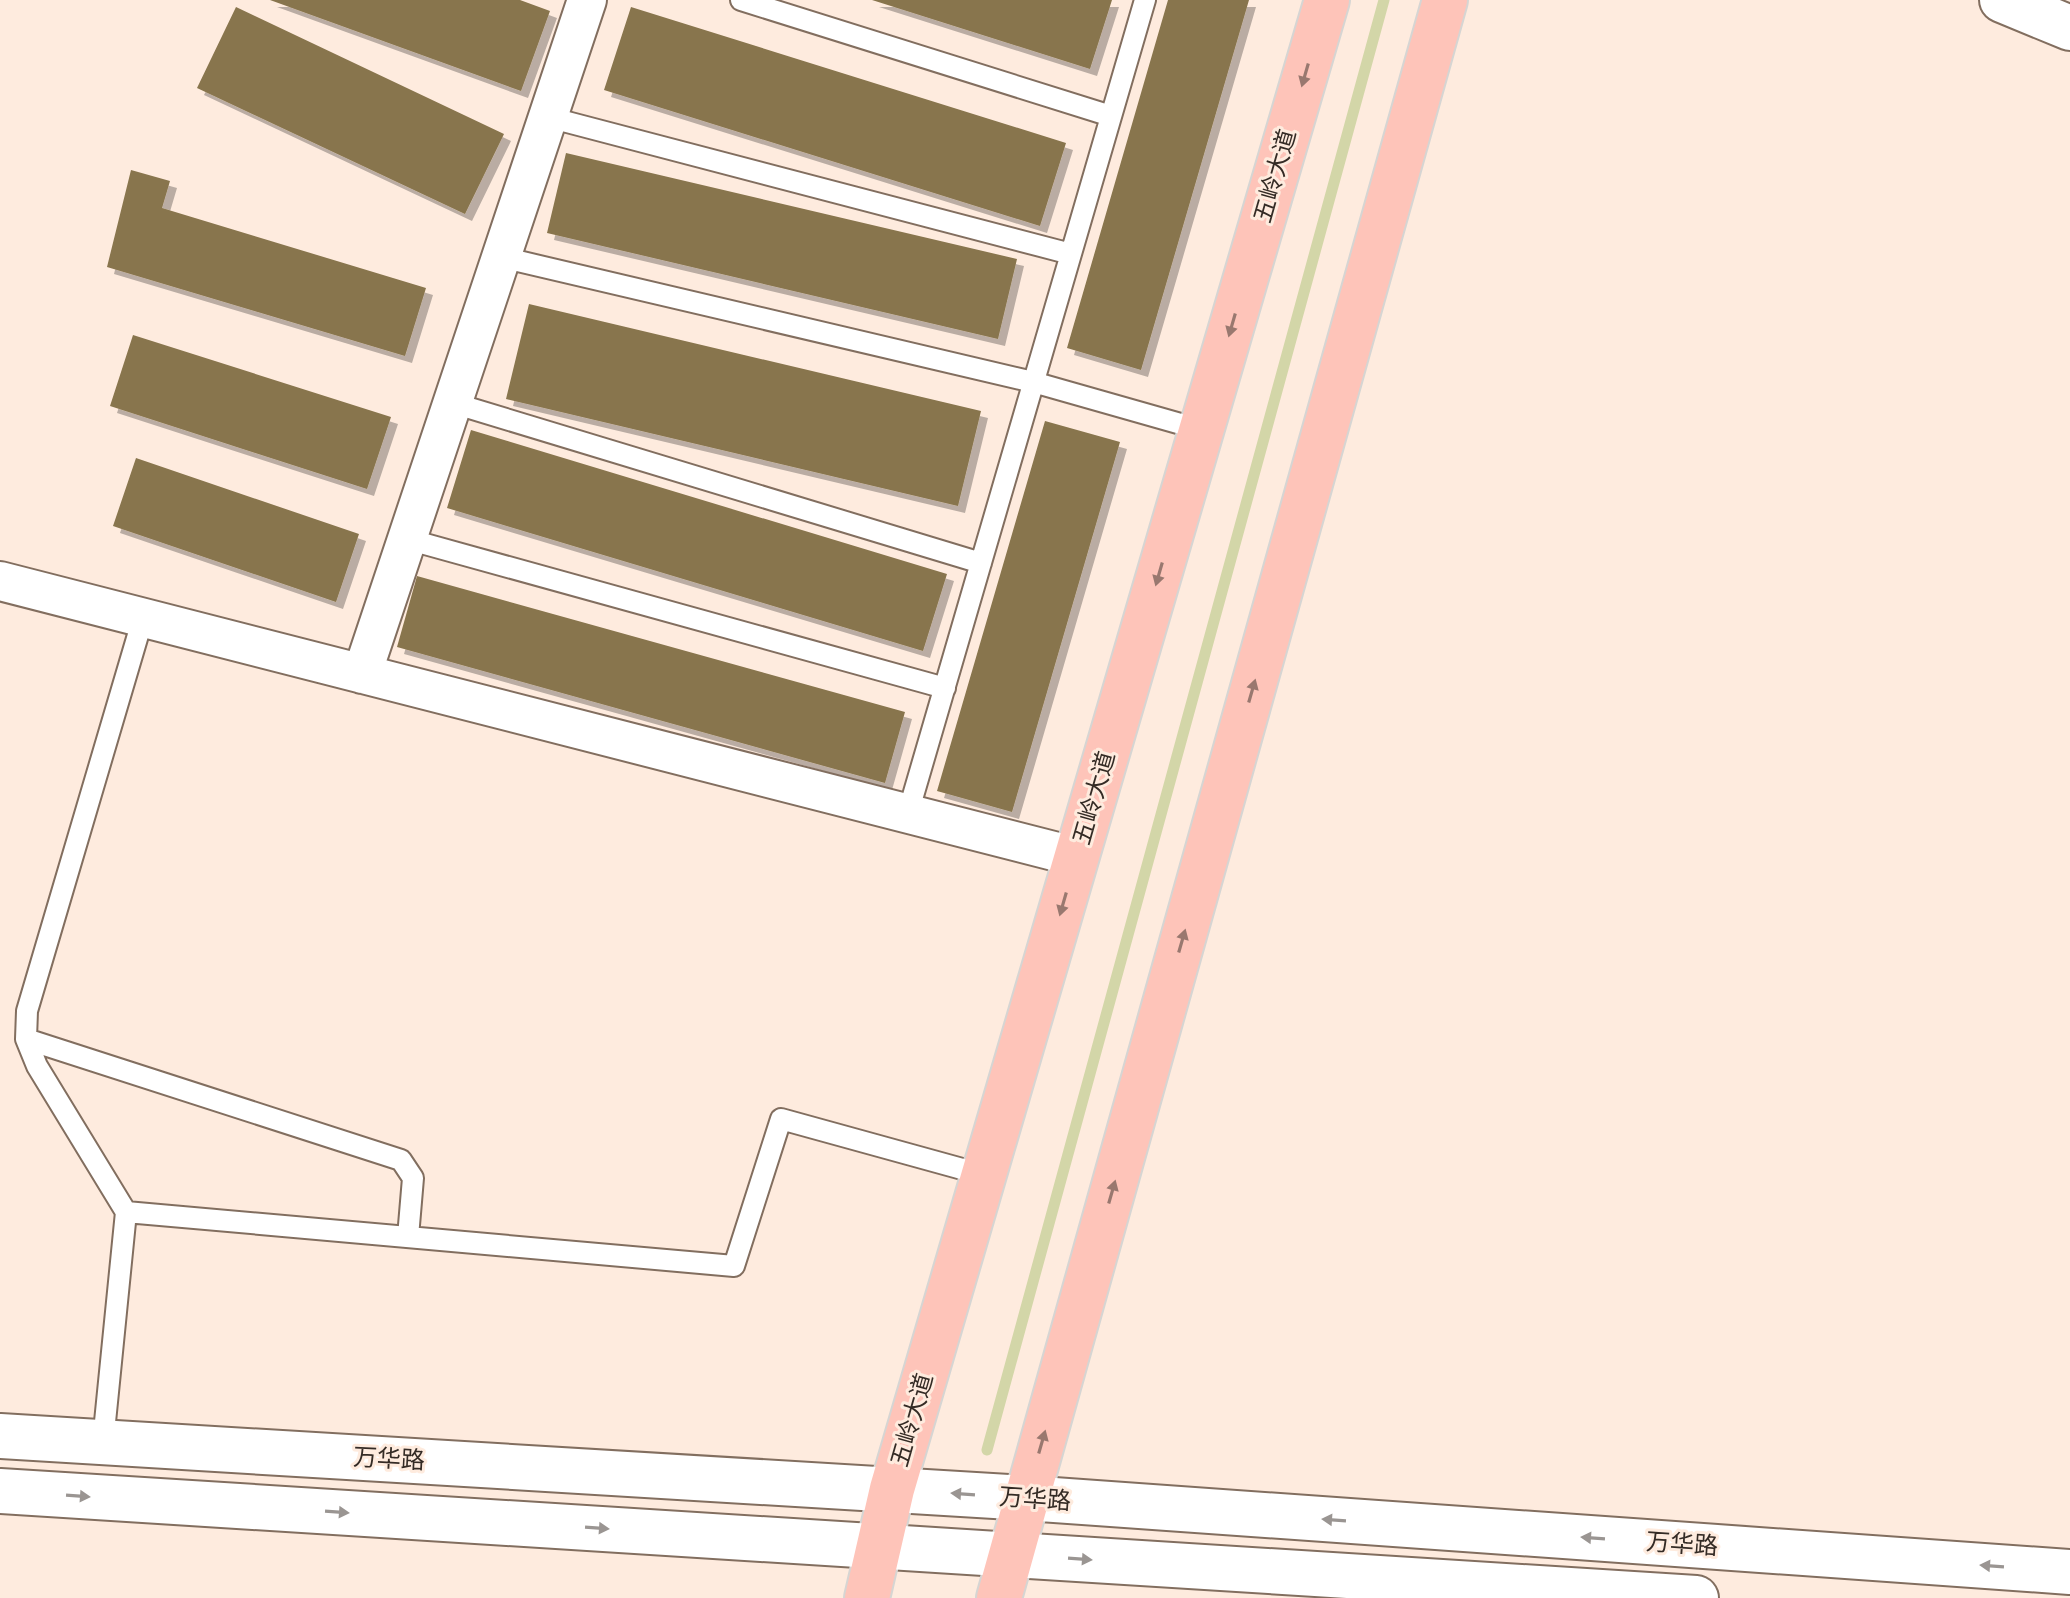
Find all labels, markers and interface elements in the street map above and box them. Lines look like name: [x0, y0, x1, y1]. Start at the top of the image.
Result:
one-way arrow: [1298, 63, 1311, 87]
street label: 五岭大道: [1246, 125, 1302, 226]
one-way arrow: [1225, 313, 1238, 337]
one-way arrow: [1152, 563, 1165, 587]
one-way arrow: [1246, 678, 1259, 702]
street label: 五岭大道: [1065, 747, 1121, 848]
one-way arrow: [1056, 893, 1069, 917]
one-way arrow: [1176, 929, 1189, 953]
one-way arrow: [1106, 1179, 1119, 1203]
street label: 五岭大道: [883, 1369, 939, 1470]
one-way arrow: [1036, 1430, 1049, 1454]
street label: 万华路: [352, 1441, 426, 1475]
street label: 万华路: [998, 1481, 1072, 1515]
one-way arrow: [950, 1487, 975, 1500]
one-way arrow: [66, 1490, 91, 1503]
one-way arrow: [325, 1506, 350, 1519]
one-way arrow: [1321, 1513, 1346, 1526]
one-way arrow: [585, 1522, 610, 1535]
street label: 万华路: [1645, 1526, 1719, 1560]
one-way arrow: [1580, 1531, 1605, 1544]
one-way arrow: [1068, 1553, 1093, 1566]
one-way arrow: [1979, 1559, 2004, 1572]

